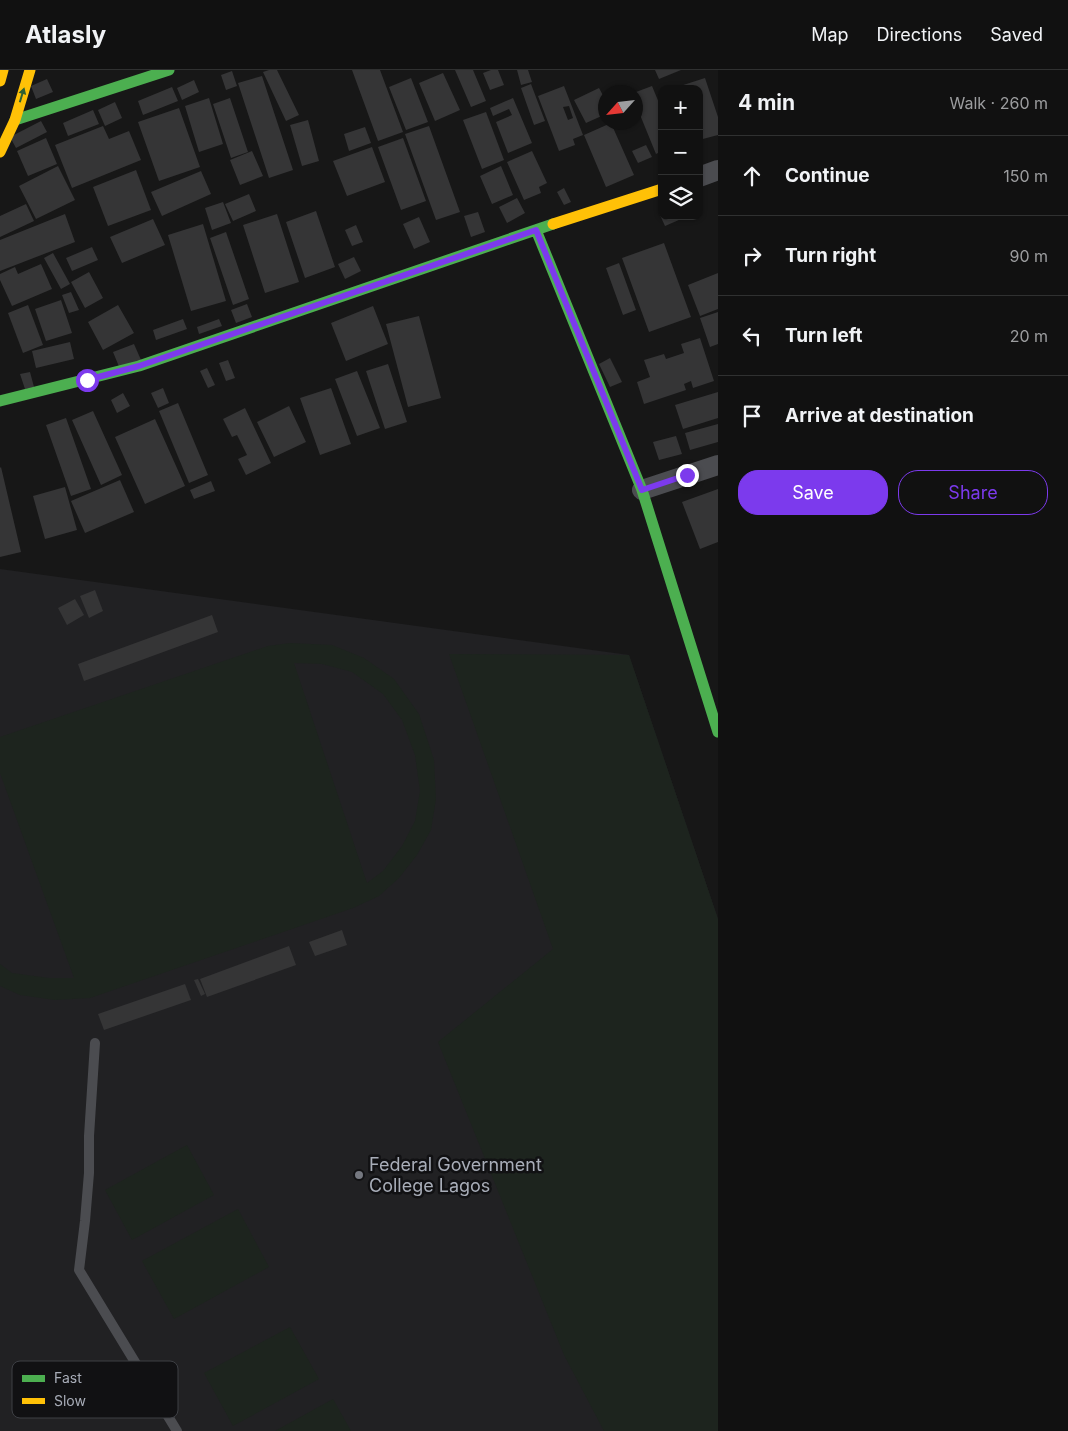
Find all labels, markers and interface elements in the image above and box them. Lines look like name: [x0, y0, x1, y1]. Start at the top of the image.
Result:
text: Atlasly: [25, 20, 106, 49]
text: Map: [811, 24, 849, 45]
text: Directions: [877, 24, 962, 45]
text: Saved: [990, 24, 1043, 45]
north arrow: [598, 85, 643, 130]
map controls: [658, 85, 703, 220]
button: +: [658, 85, 703, 130]
one-way arrow: [19, 87, 27, 102]
text: 4 min: [738, 90, 795, 115]
text: Walk · 260 m: [950, 93, 1048, 113]
button: −: [658, 130, 703, 175]
icon: ahead: [738, 162, 766, 190]
text: Continue: [785, 164, 870, 187]
text: 150 m: [1003, 166, 1048, 186]
button: layers: [658, 175, 703, 220]
icon: right: [738, 242, 766, 270]
text: Turn right: [785, 244, 876, 267]
text: 90 m: [1009, 246, 1048, 266]
icon: left: [738, 322, 766, 350]
text: Turn left: [785, 324, 863, 347]
text: 20 m: [1010, 326, 1048, 346]
route start: [76, 369, 99, 392]
icon: arrive: [738, 402, 766, 430]
text: Arrive at destination: [785, 404, 974, 427]
route end: [676, 464, 699, 487]
button: Save: [738, 470, 888, 515]
button: Share: [898, 470, 1048, 515]
place label: Federal Government College Lagos: [369, 1154, 542, 1196]
marker: Federal Government College Lagos: [353, 1169, 365, 1181]
legend: [12, 1361, 178, 1418]
text: Fast: [54, 1369, 82, 1386]
text: Slow: [54, 1392, 86, 1409]

